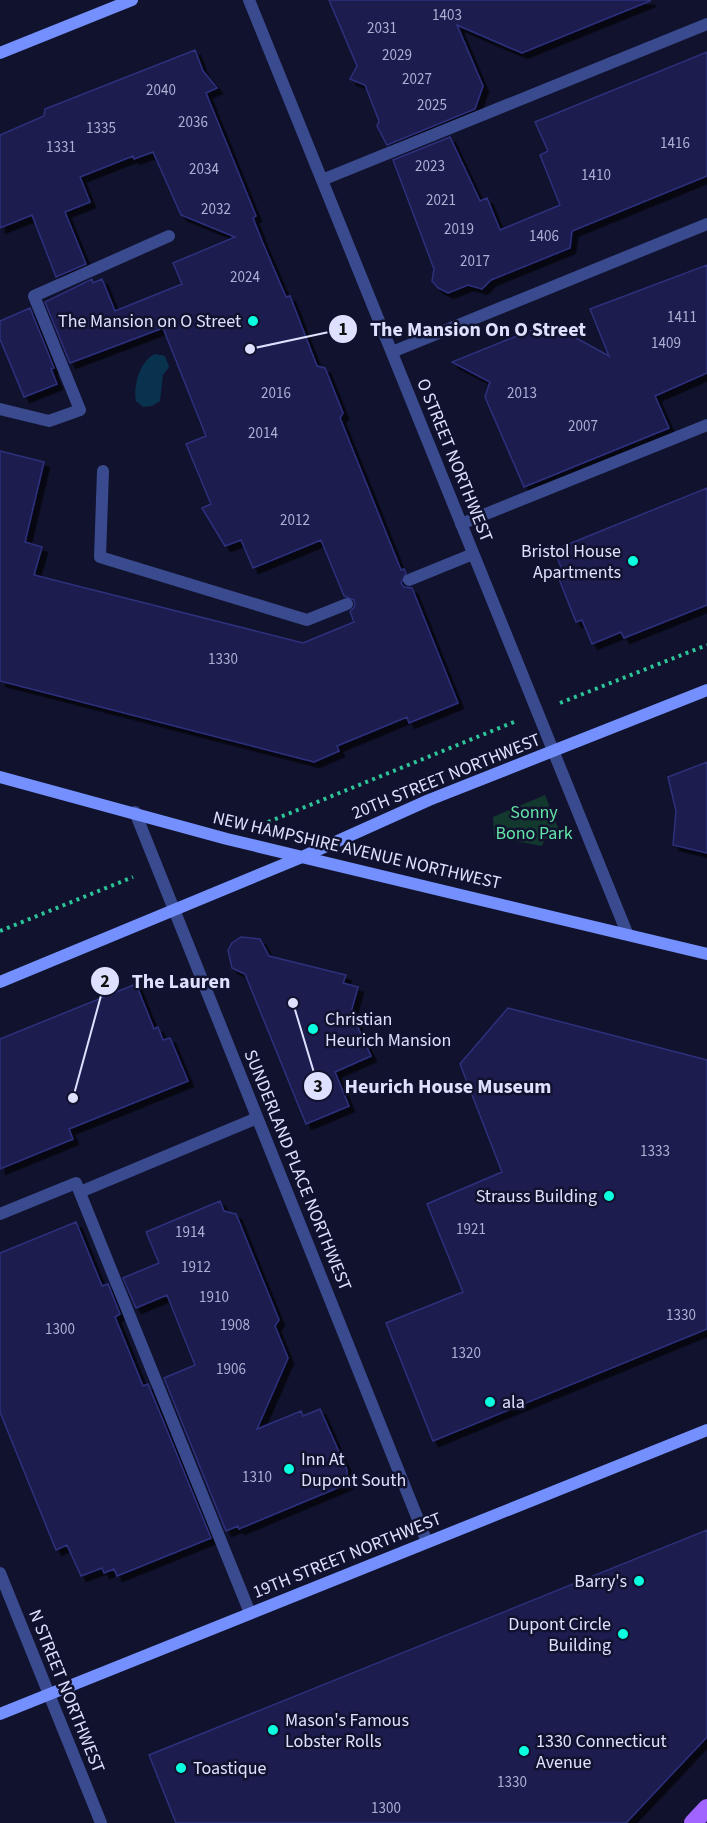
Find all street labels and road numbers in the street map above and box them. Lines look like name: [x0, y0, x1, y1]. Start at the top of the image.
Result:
street label: O STREET NORTHWEST: [410, 375, 499, 546]
street label: 20TH STREET NORTHWEST: [348, 727, 545, 826]
street label: NEW HAMPSHIRE AVENUE NORTHWEST: [210, 805, 504, 896]
street label: SUNDERLAND PLACE NORTHWEST: [238, 1046, 358, 1295]
street label: 19TH STREET NORTHWEST: [249, 1506, 446, 1605]
street label: N STREET NORTHWEST: [22, 1606, 111, 1777]

